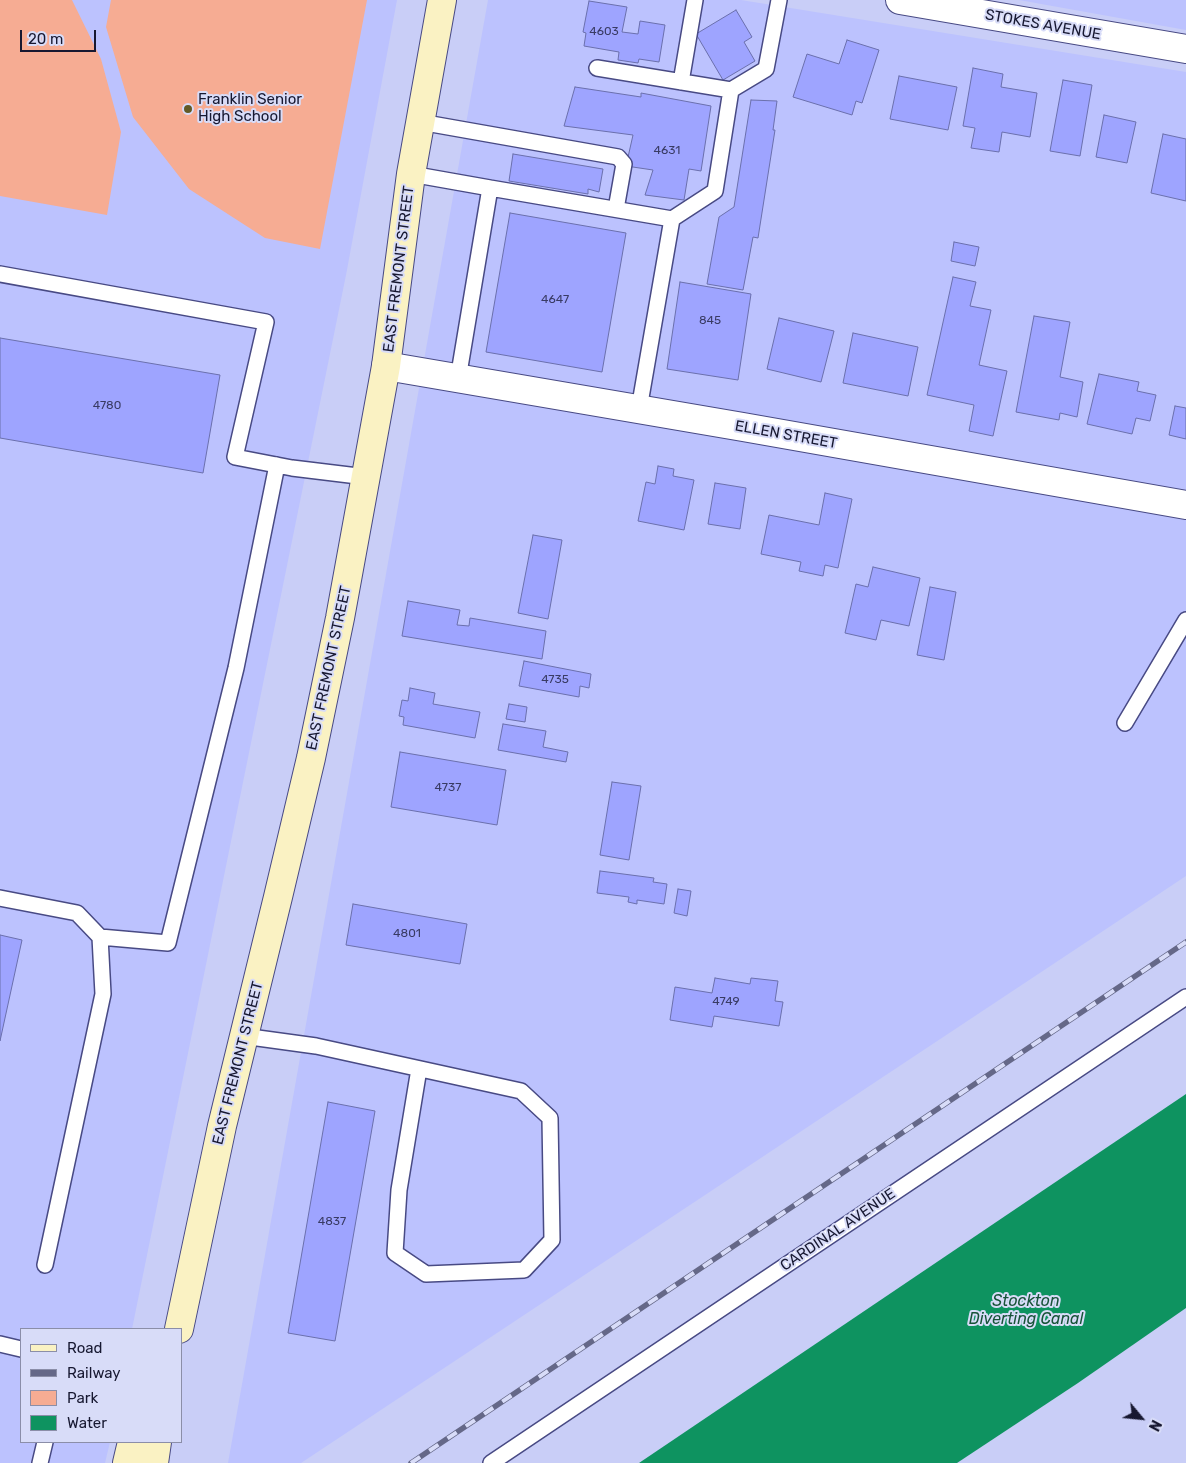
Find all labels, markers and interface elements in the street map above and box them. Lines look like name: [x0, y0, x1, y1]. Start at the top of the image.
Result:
street label: STOKES AVENUE: [984, 6, 1102, 44]
scale bar: [22, 20, 99, 52]
house number: 4603: [589, 25, 619, 39]
text: 20 m: [28, 30, 63, 48]
place label: Franklin Senior High School: [198, 91, 302, 126]
marker: Franklin Senior High School: [182, 103, 194, 115]
house number: 4631: [654, 144, 680, 158]
street label: EAST FREMONT STREET: [380, 185, 418, 353]
house number: 4647: [541, 293, 569, 307]
house number: 845: [699, 314, 721, 328]
house number: 4780: [93, 399, 121, 413]
street label: ELLEN STREET: [733, 417, 839, 453]
street label: EAST FREMONT STREET: [303, 584, 355, 752]
house number: 4735: [541, 673, 569, 687]
house number: 4737: [435, 781, 461, 795]
house number: 4801: [393, 927, 421, 941]
street label: EAST FREMONT STREET: [209, 979, 267, 1147]
house number: 4749: [712, 995, 740, 1009]
street label: CARDINAL AVENUE: [777, 1185, 899, 1275]
house number: 4837: [318, 1215, 346, 1229]
water label: Stockton Diverting Canal: [969, 1291, 1083, 1329]
legend: [20, 1328, 182, 1443]
text: Road: [67, 1339, 103, 1357]
text: Railway: [67, 1364, 121, 1382]
text: Park: [67, 1389, 98, 1407]
north arrow: [1116, 1393, 1166, 1443]
text: Water: [67, 1414, 107, 1432]
text: N: [1145, 1417, 1165, 1434]

